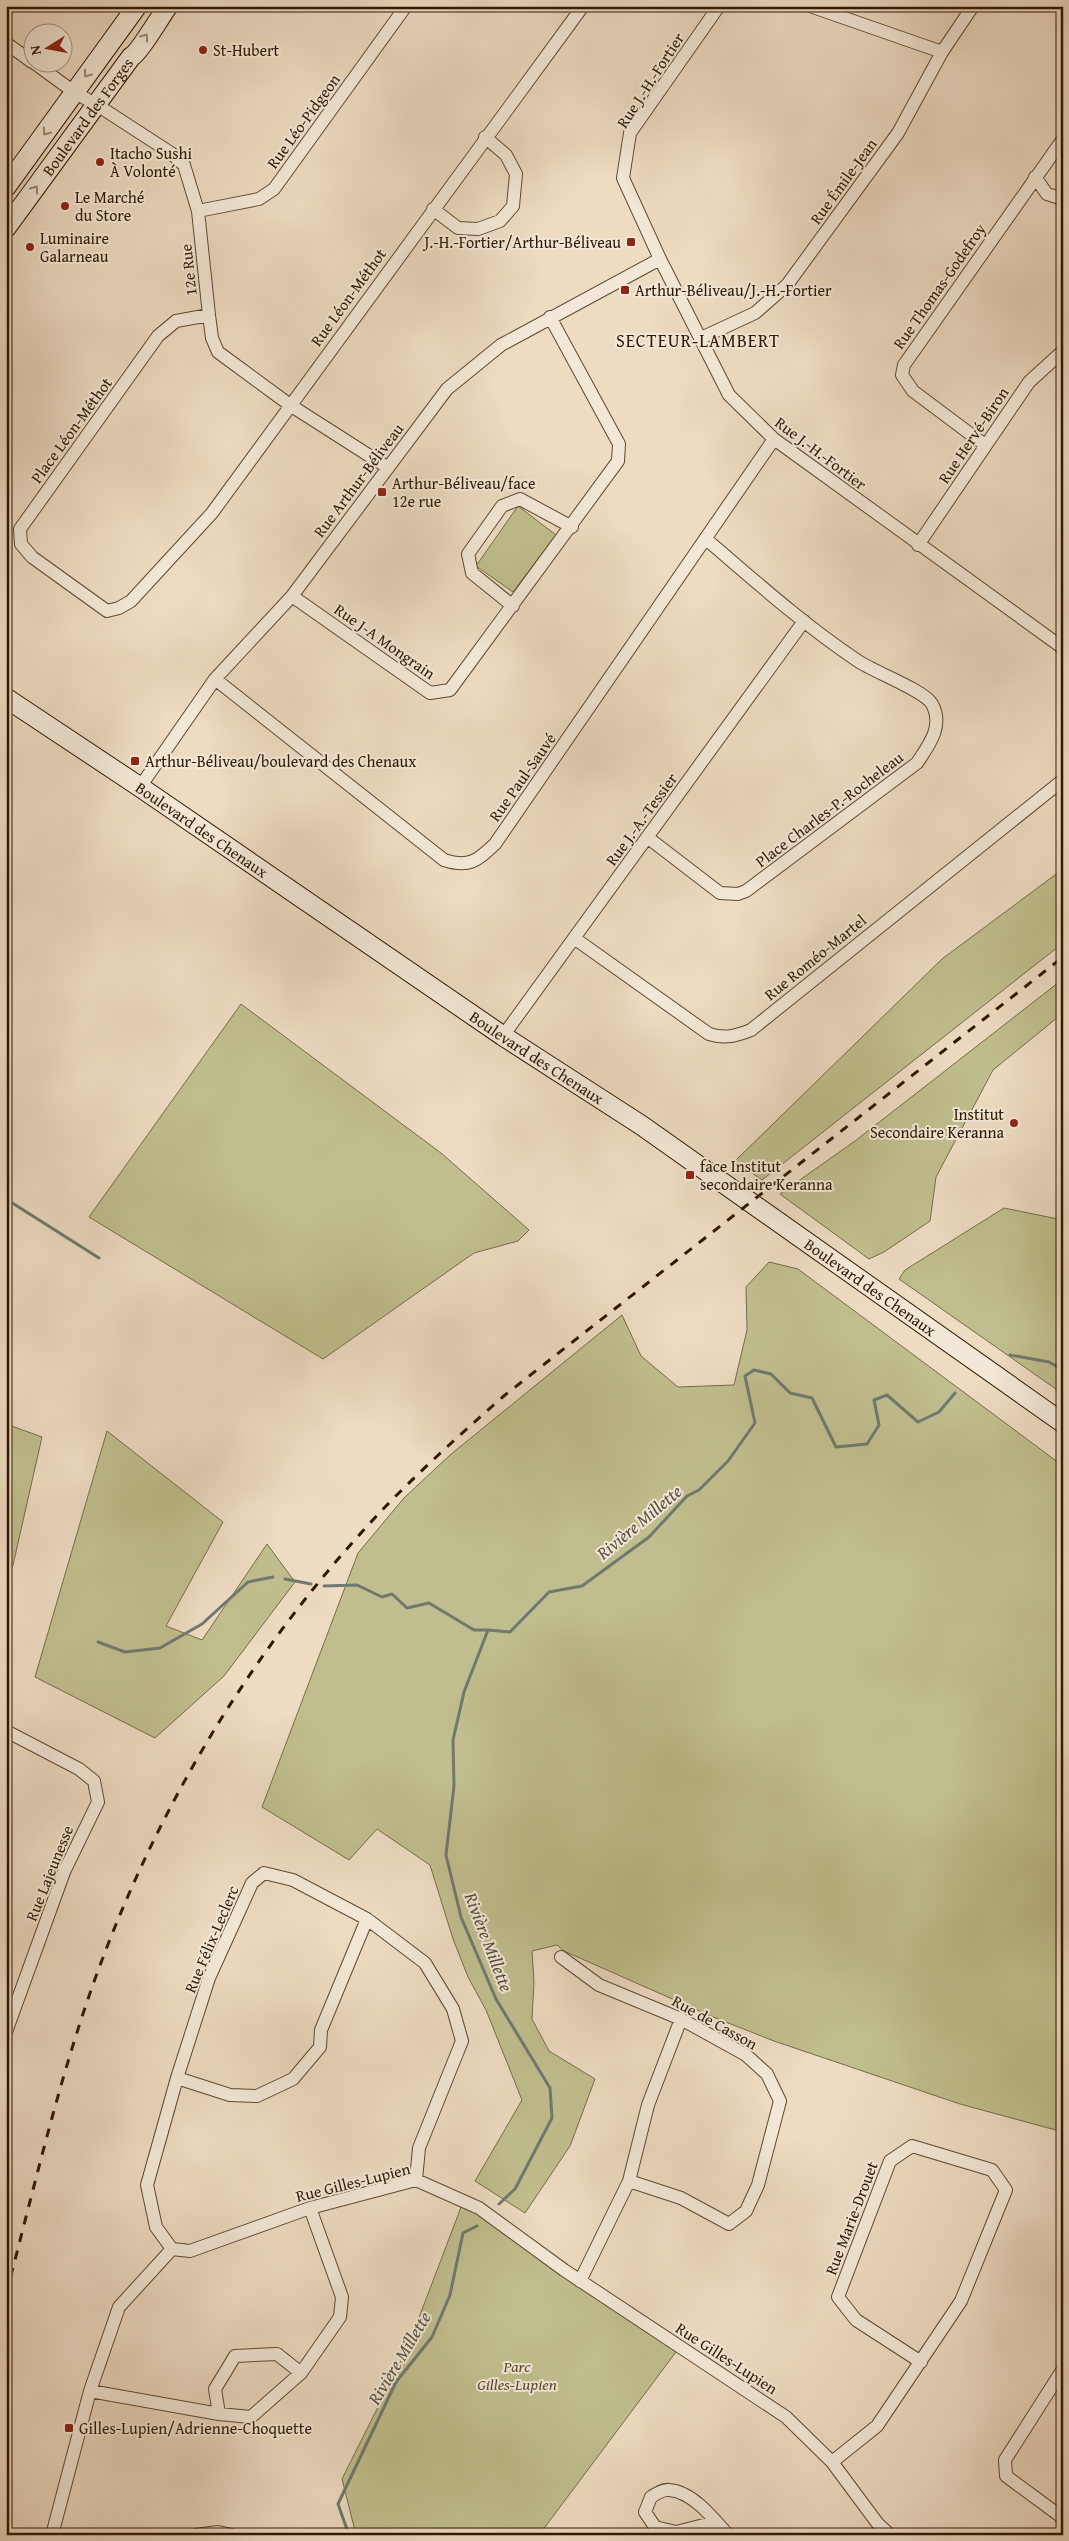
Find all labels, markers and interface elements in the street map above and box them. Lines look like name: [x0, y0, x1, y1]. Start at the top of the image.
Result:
north arrow: [22, 22, 72, 72]
street label: Rue J.-H.-Fortier: [610, 27, 690, 132]
one-way arrow: [140, 34, 148, 43]
place label: St-Hubert: [213, 38, 280, 62]
text: N: [24, 43, 46, 57]
marker: St-Hubert: [197, 44, 209, 56]
street label: Boulevard des Forges: [36, 52, 139, 181]
one-way arrow: [84, 68, 93, 78]
street label: Rue Léo-Pidgeon: [260, 69, 346, 173]
one-way arrow: [43, 126, 52, 136]
street label: Rue Émile-Jean: [804, 133, 882, 229]
place label: Itacho Sushi À Volonté: [110, 141, 192, 183]
marker: Itacho Sushi À Volonté: [94, 156, 106, 168]
one-way arrow: [29, 185, 38, 195]
place label: Le Marché du Store: [75, 185, 144, 227]
marker: Le Marché du Store: [59, 200, 71, 212]
street label: Rue Thomas-Godefroy: [887, 218, 992, 354]
place label: Luminaire Galarneau: [40, 226, 109, 268]
place label: J.-H.-Fortier/Arthur-Béliveau: [422, 230, 621, 254]
marker: J.-H.-Fortier/Arthur-Béliveau: [625, 236, 637, 248]
marker: Luminaire Galarneau: [24, 241, 36, 253]
street label: 12e Rue: [173, 243, 203, 297]
street label: Rue Léon-Méthot: [304, 243, 392, 351]
place label: Arthur-Béliveau/J.-H.-Fortier: [635, 278, 832, 302]
marker: Arthur-Béliveau/J.-H.-Fortier: [619, 284, 631, 296]
district label: SECTEUR-LAMBERT: [616, 327, 780, 354]
street label: Place Léon-Méthot: [24, 372, 118, 488]
street label: Rue Hervé-Biron: [932, 382, 1014, 488]
street label: Rue J.-H.-Fortier: [770, 410, 872, 496]
street label: Rue Arthur-Béliveau: [307, 418, 409, 542]
place label: Arthur-Béliveau/face 12e rue: [392, 471, 535, 513]
marker: Arthur-Béliveau/face 12e rue: [376, 486, 388, 498]
street label: Rue J-A Mongrain: [330, 597, 440, 685]
street label: Rue Paul-Sauvé: [483, 728, 561, 826]
street label: Place Charles-P.-Rocheleau: [750, 745, 908, 873]
place label: Arthur-Béliveau/boulevard des Chenaux: [145, 749, 417, 773]
marker: Arthur-Béliveau/boulevard des Chenaux: [129, 755, 141, 767]
street label: Rue J.-A.-Tessier: [599, 767, 683, 870]
street label: Boulevard des Chenaux: [131, 775, 274, 884]
street label: Rue Roméo-Martel: [759, 908, 872, 1006]
street label: Boulevard des Chenaux: [465, 1005, 609, 1111]
place label: Institut Secondaire Keranna: [870, 1102, 1004, 1144]
marker: Institut Secondaire Keranna: [1008, 1117, 1020, 1129]
place label: face Institut secondaire Keranna: [700, 1154, 833, 1196]
marker: face Institut secondaire Keranna: [684, 1169, 696, 1181]
street label: Boulevard des Chenaux: [800, 1232, 942, 1342]
water label: Rivière Millette: [590, 1478, 688, 1567]
street label: Rue Lajeunesse: [19, 1821, 79, 1925]
street label: Rue Félix-Leclerc: [178, 1882, 244, 1996]
water label: Rivière Millette: [457, 1887, 520, 1996]
street label: Rue de Casson: [668, 1989, 762, 2055]
street label: Rue Gilles-Lupien: [293, 2156, 413, 2208]
street label: Rue Marie-Drouet: [818, 2157, 884, 2278]
water label: Rivière Millette: [360, 2306, 437, 2411]
street label: Rue Gilles-Lupien: [671, 2316, 783, 2400]
park label: Parc Gilles-Lupien: [477, 2354, 557, 2396]
place label: Gilles-Lupien/Adrienne-Choquette: [79, 2416, 312, 2440]
marker: Gilles-Lupien/Adrienne-Choquette: [63, 2422, 75, 2434]

